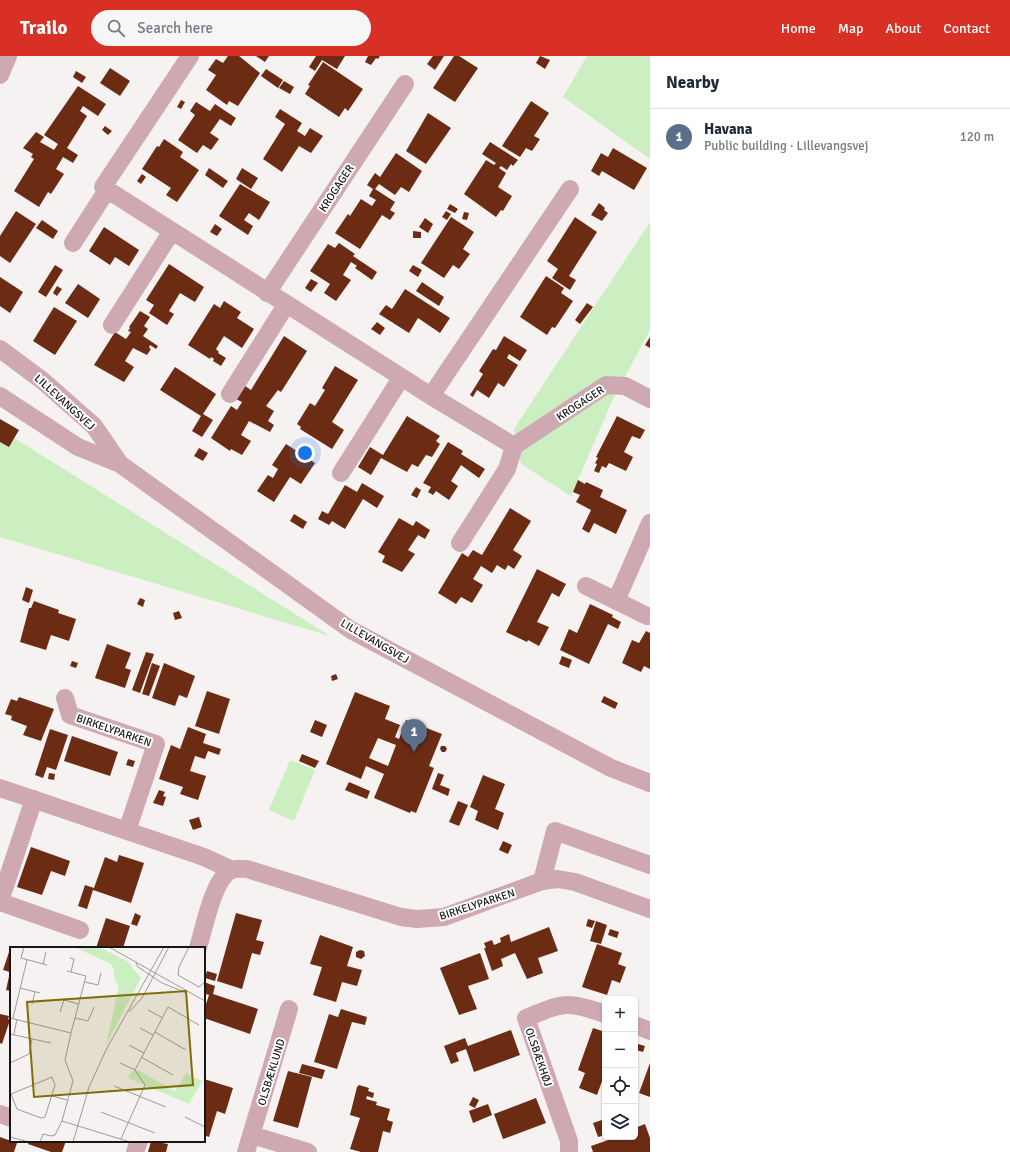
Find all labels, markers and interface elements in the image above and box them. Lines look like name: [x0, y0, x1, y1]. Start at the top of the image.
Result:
search box: [91, 10, 371, 46]
text: Trailo: [20, 16, 67, 40]
icon: search: [105, 17, 127, 39]
text: Search here: [137, 19, 213, 37]
text: Home: [781, 20, 816, 37]
text: Map: [838, 20, 863, 37]
text: About: [885, 20, 921, 37]
text: Contact: [943, 20, 990, 37]
text: Nearby: [666, 72, 719, 93]
text: Havana: [704, 120, 753, 138]
text: 1: [675, 129, 683, 145]
text: 120 m: [960, 129, 994, 145]
text: Public building · Lillevangsvej: [704, 138, 868, 154]
street label: KROGAGER: [316, 162, 357, 214]
street label: LILLEVANGSVEJ: [32, 372, 98, 433]
street label: KROGAGER: [554, 383, 607, 424]
your location: [295, 443, 315, 463]
street label: LILLEVANGSVEJ: [338, 617, 411, 666]
street label: BIRKELYPARKEN: [75, 712, 153, 749]
pin: 1: [401, 719, 427, 752]
street label: BIRKELYPARKEN: [438, 886, 517, 923]
inset map: [10, 947, 205, 1142]
map controls: [602, 996, 638, 1140]
button: +: [602, 996, 638, 1032]
street label: OLSBÆKHØJ: [522, 1026, 555, 1088]
button: −: [602, 1032, 638, 1068]
street label: OLSBÆKLUND: [255, 1037, 288, 1107]
button: locate: [602, 1068, 638, 1104]
button: layers: [602, 1104, 638, 1140]

